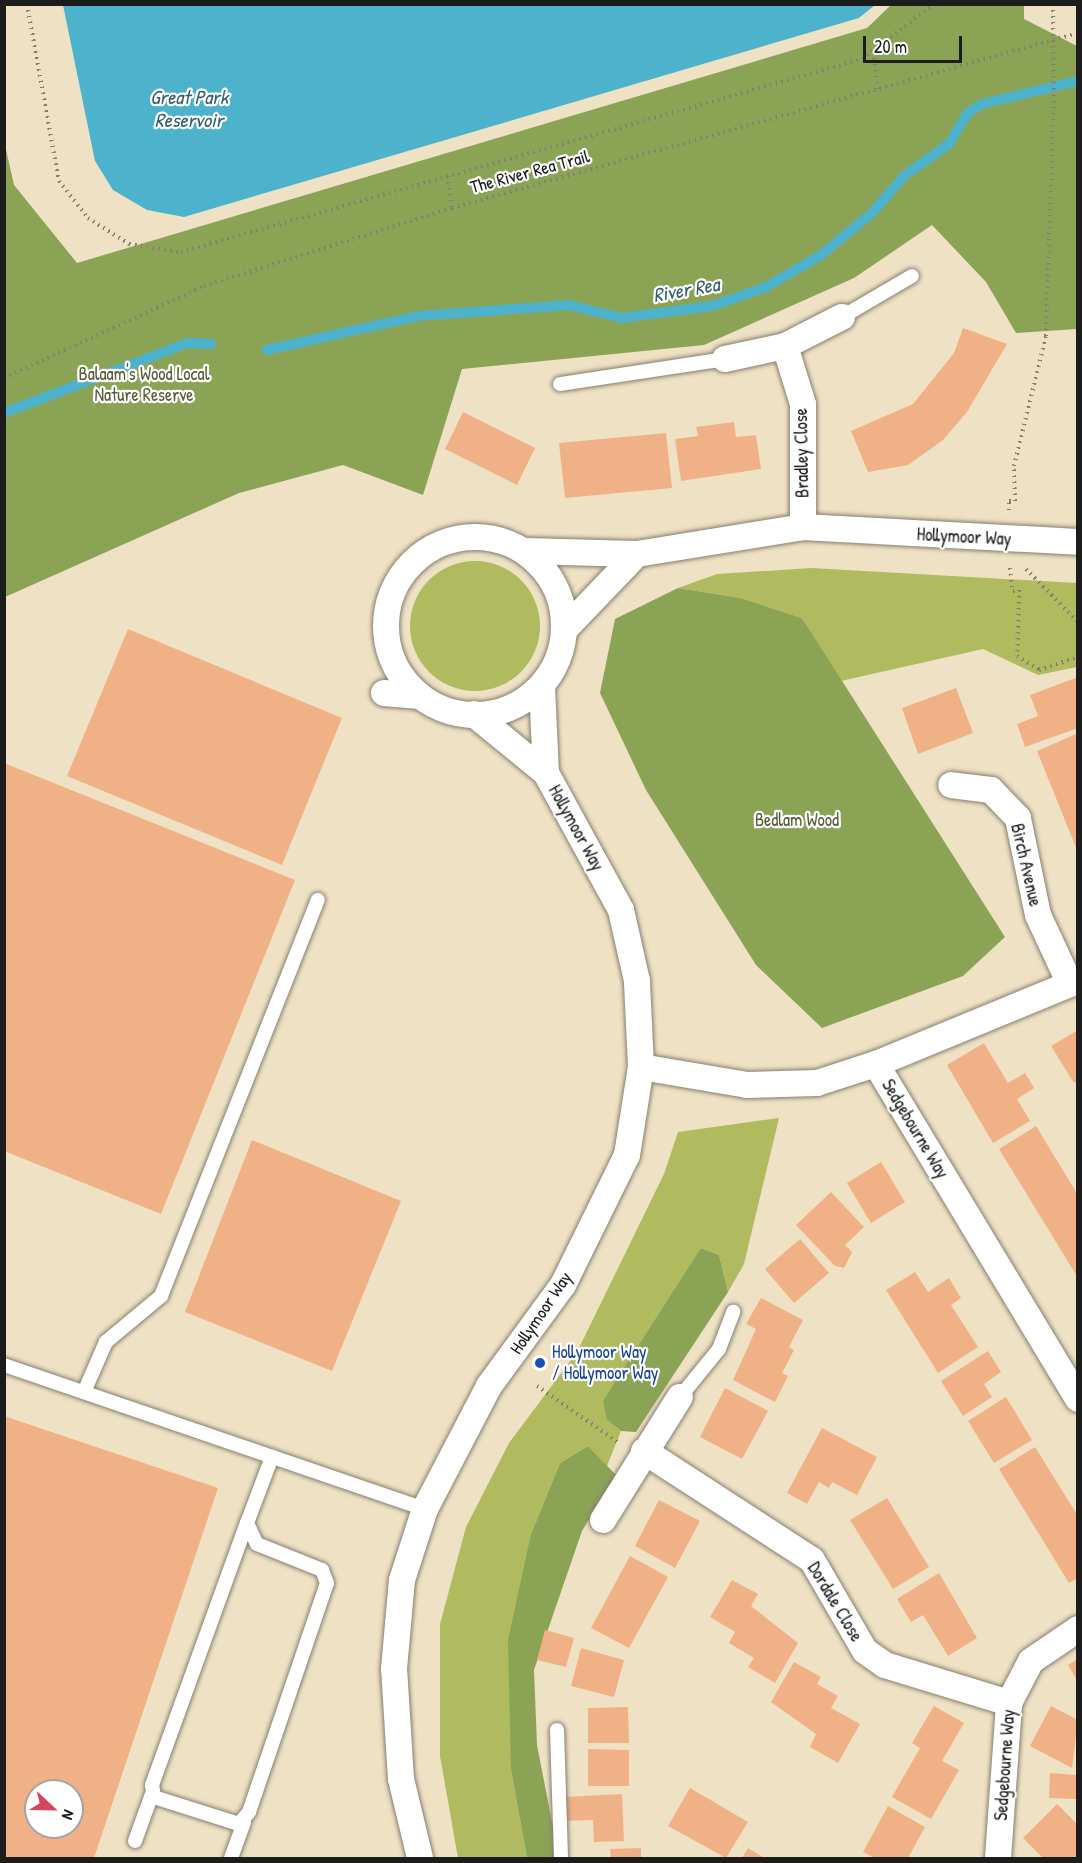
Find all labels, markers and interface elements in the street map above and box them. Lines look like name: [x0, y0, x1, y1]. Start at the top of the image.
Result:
scale bar: [866, 24, 965, 62]
text: 20 m: [874, 34, 907, 59]
water label: Great Park Reservoir: [150, 85, 228, 132]
street label: The River Rea Trail: [468, 146, 592, 198]
water label: River Rea: [651, 271, 721, 307]
park label: Balaam's Wood Local Nature Reserve: [79, 364, 209, 406]
street label: Bradley Close: [790, 408, 814, 498]
street label: Hollymoor Way: [916, 524, 1012, 550]
street label: Hollymoor Way: [544, 781, 608, 875]
park label: Bedlam Wood: [755, 809, 839, 831]
street label: Birch Avenue: [1006, 821, 1046, 909]
street label: Sedgebourne Way: [877, 1076, 953, 1182]
street label: Hollymoor Way: [506, 1268, 576, 1358]
place label: Hollymoor Way / Hollymoor Way: [552, 1342, 658, 1384]
marker: Hollymoor Way / Hollymoor Way: [533, 1356, 547, 1370]
street label: Dordale Close: [803, 1558, 867, 1646]
street label: Sedgebourne Way: [990, 1709, 1020, 1821]
north arrow: [24, 1779, 84, 1839]
text: N: [57, 1807, 81, 1823]

